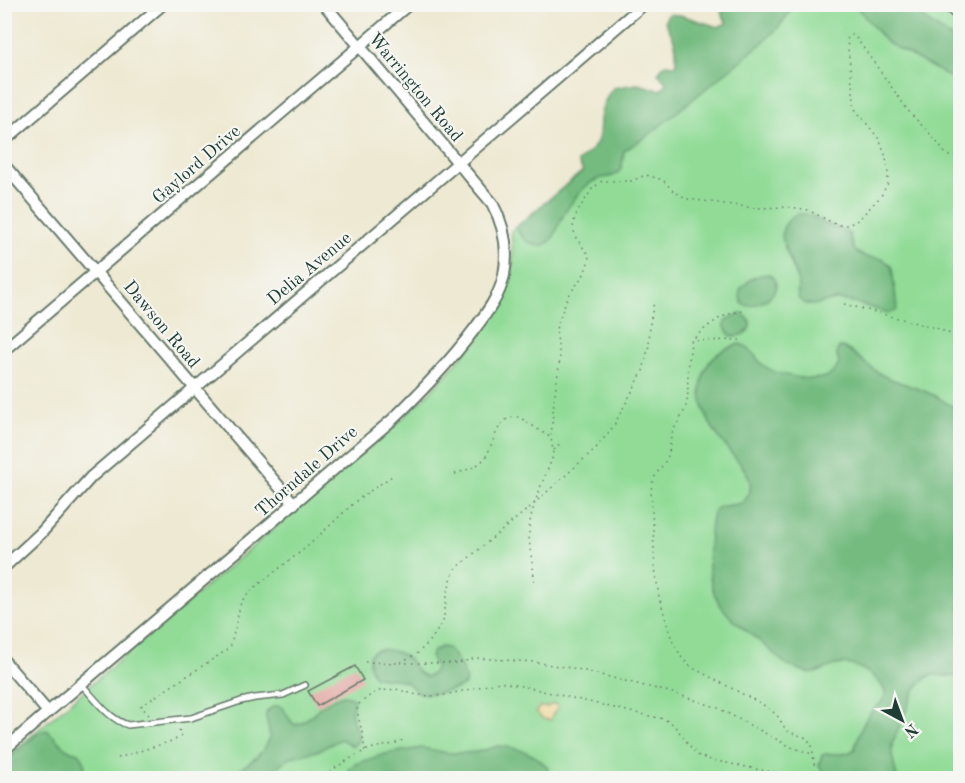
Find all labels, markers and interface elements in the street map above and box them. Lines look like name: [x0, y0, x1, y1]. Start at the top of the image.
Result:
street label: Warrington Road: [365, 30, 466, 145]
street label: Gaylord Drive: [149, 122, 244, 208]
street label: Delia Avenue: [264, 229, 355, 309]
street label: Dawson Road: [120, 277, 203, 372]
street label: Thorndale Drive: [252, 423, 361, 521]
north arrow: [872, 690, 932, 750]
text: N: [900, 720, 920, 740]

